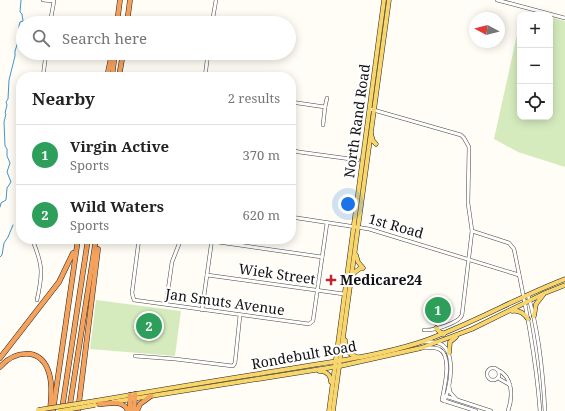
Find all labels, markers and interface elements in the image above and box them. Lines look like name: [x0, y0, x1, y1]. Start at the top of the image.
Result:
north arrow: [469, 12, 505, 48]
map controls: [517, 12, 553, 120]
button: +: [517, 12, 553, 48]
search box: [16, 16, 296, 60]
icon: search: [30, 27, 52, 49]
text: Search here: [62, 28, 147, 48]
button: −: [517, 48, 553, 84]
street label: North Rand Road: [339, 62, 374, 179]
button: locate: [517, 84, 553, 120]
text: Nearby: [32, 87, 95, 110]
text: 2 results: [228, 89, 280, 107]
text: Virgin Active: [70, 136, 169, 156]
text: 1: [41, 146, 49, 164]
text: 370 m: [243, 146, 280, 164]
text: Sports: [70, 156, 109, 174]
your location: [338, 194, 358, 214]
text: Wild Waters: [70, 196, 164, 216]
text: 2: [41, 206, 49, 224]
text: 620 m: [243, 206, 280, 224]
street label: 1st Road: [366, 209, 426, 243]
text: Sports: [70, 216, 109, 234]
street label: Wiek Street: [237, 259, 317, 288]
place label: Medicare24: [340, 270, 422, 289]
marker: Medicare24: [325, 274, 337, 286]
street label: Jan Smuts Avenue: [163, 284, 286, 319]
pin: 1: [425, 295, 451, 325]
pin: 2: [136, 311, 162, 341]
street label: Rondebult Road: [250, 336, 358, 373]

